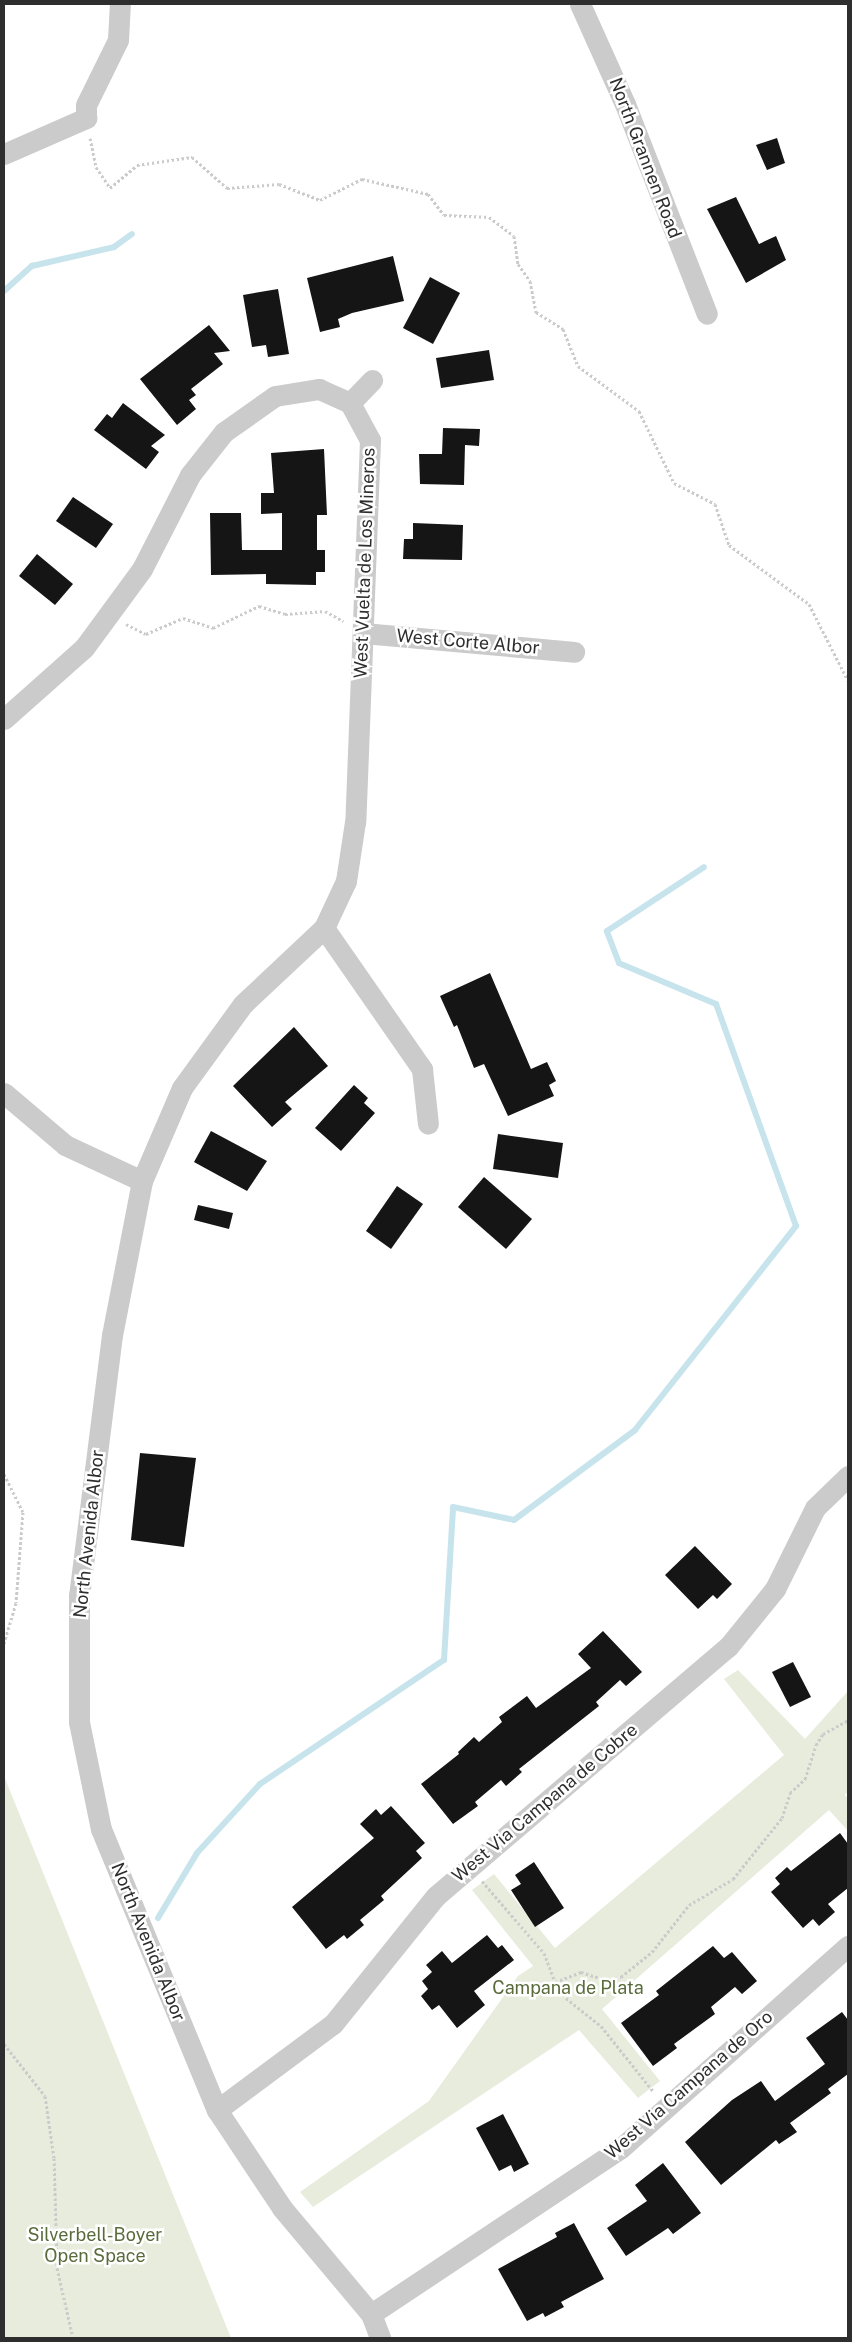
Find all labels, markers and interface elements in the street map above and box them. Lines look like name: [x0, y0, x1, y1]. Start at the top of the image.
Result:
street label: North Grannen Road: [604, 75, 686, 241]
street label: West Vuelta de Los Mineros: [350, 447, 380, 679]
street label: West Corte Albor: [396, 625, 540, 659]
street label: North Avenida Albor: [69, 1449, 109, 1619]
street label: West Via Campana de Cobre: [448, 1719, 642, 1887]
street label: North Avenida Albor: [106, 1860, 190, 2024]
park label: Campana de Plata: [492, 1977, 644, 1999]
street label: West Via Campana de Oro: [600, 2006, 778, 2164]
park label: Silverbell-Boyer Open Space: [28, 2225, 162, 2268]

